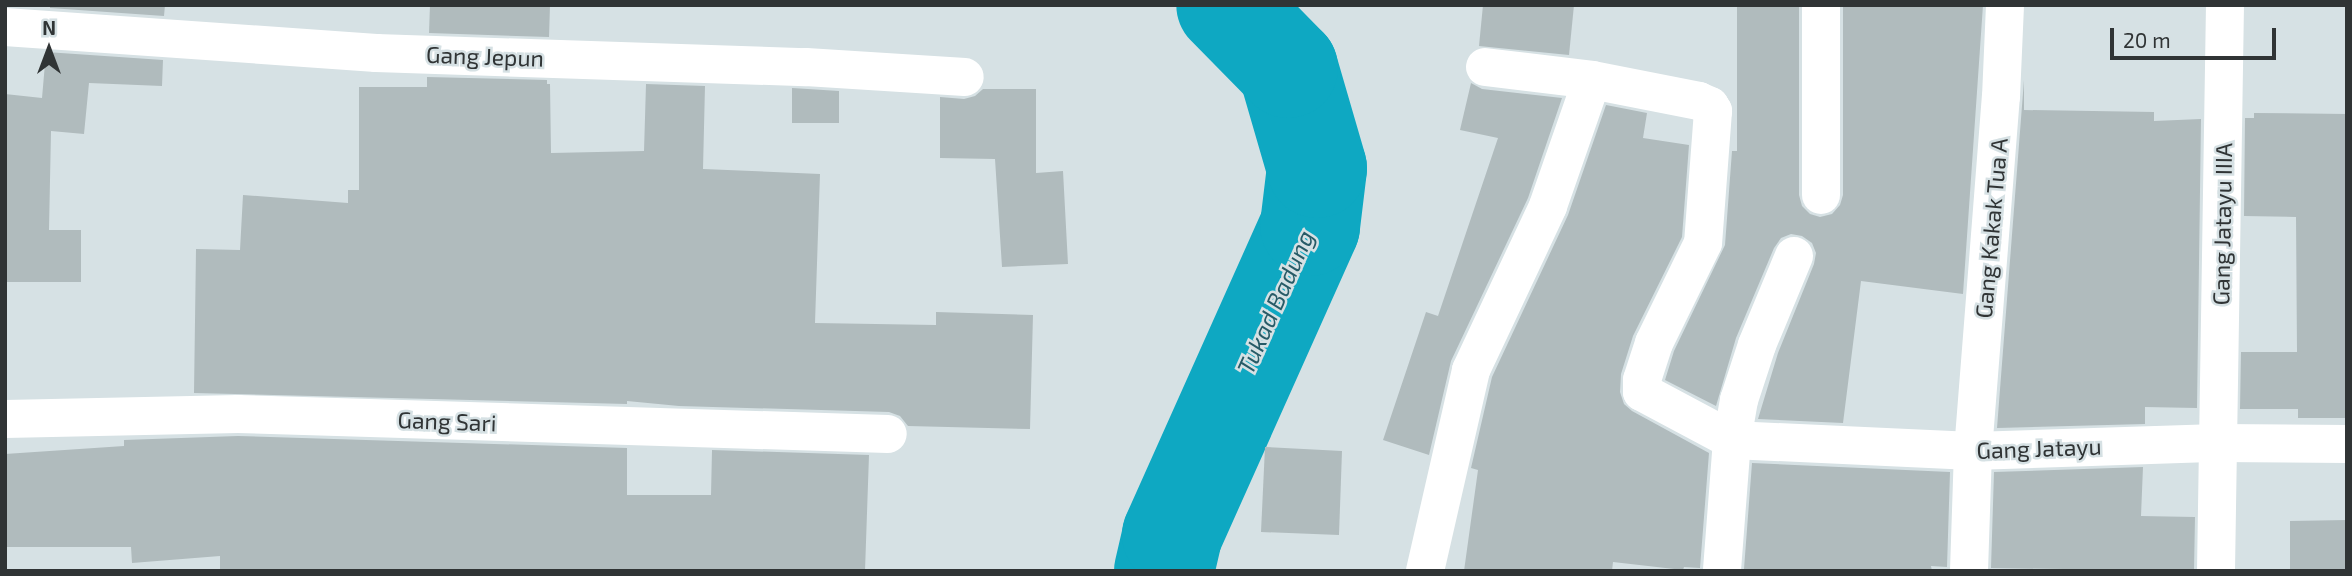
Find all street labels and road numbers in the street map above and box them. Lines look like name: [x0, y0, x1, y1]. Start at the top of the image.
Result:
street label: Gang Jepun: [425, 40, 545, 72]
street label: Gang Kakak Tua A: [1969, 136, 2013, 320]
street label: Gang Jatayu IIIA: [2207, 142, 2237, 306]
street label: Gang Sari: [397, 405, 497, 437]
street label: Gang Jatayu: [1976, 432, 2102, 464]

